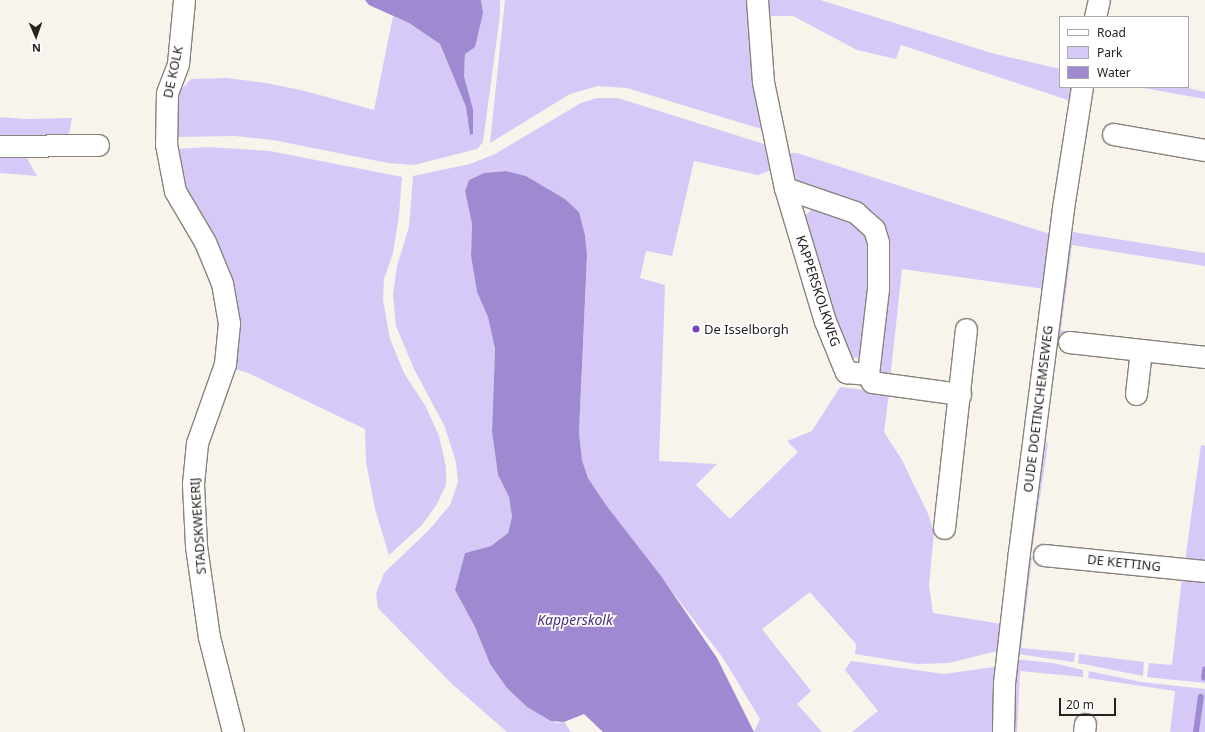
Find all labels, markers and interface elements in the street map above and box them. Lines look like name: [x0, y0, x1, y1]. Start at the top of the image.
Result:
north arrow: [16, 16, 56, 56]
legend: [1059, 16, 1189, 88]
text: Road: [1097, 24, 1126, 41]
text: N: [32, 41, 41, 56]
text: Park: [1097, 44, 1122, 61]
street label: DE KOLK: [160, 45, 186, 99]
text: Water: [1097, 64, 1131, 81]
street label: KAPPERSKOLKWEG: [793, 233, 843, 349]
place label: De Isselborgh: [704, 321, 789, 337]
marker: De Isselborgh: [691, 324, 701, 334]
street label: OUDE DOETINCHEMSEWEG: [1020, 325, 1056, 493]
street label: STADSKWEKERIJ: [187, 477, 209, 575]
street label: DE KETTING: [1086, 551, 1162, 575]
water label: Kapperskolk: [537, 612, 613, 628]
scale bar: [1061, 690, 1118, 716]
text: 20 m: [1066, 696, 1094, 713]

